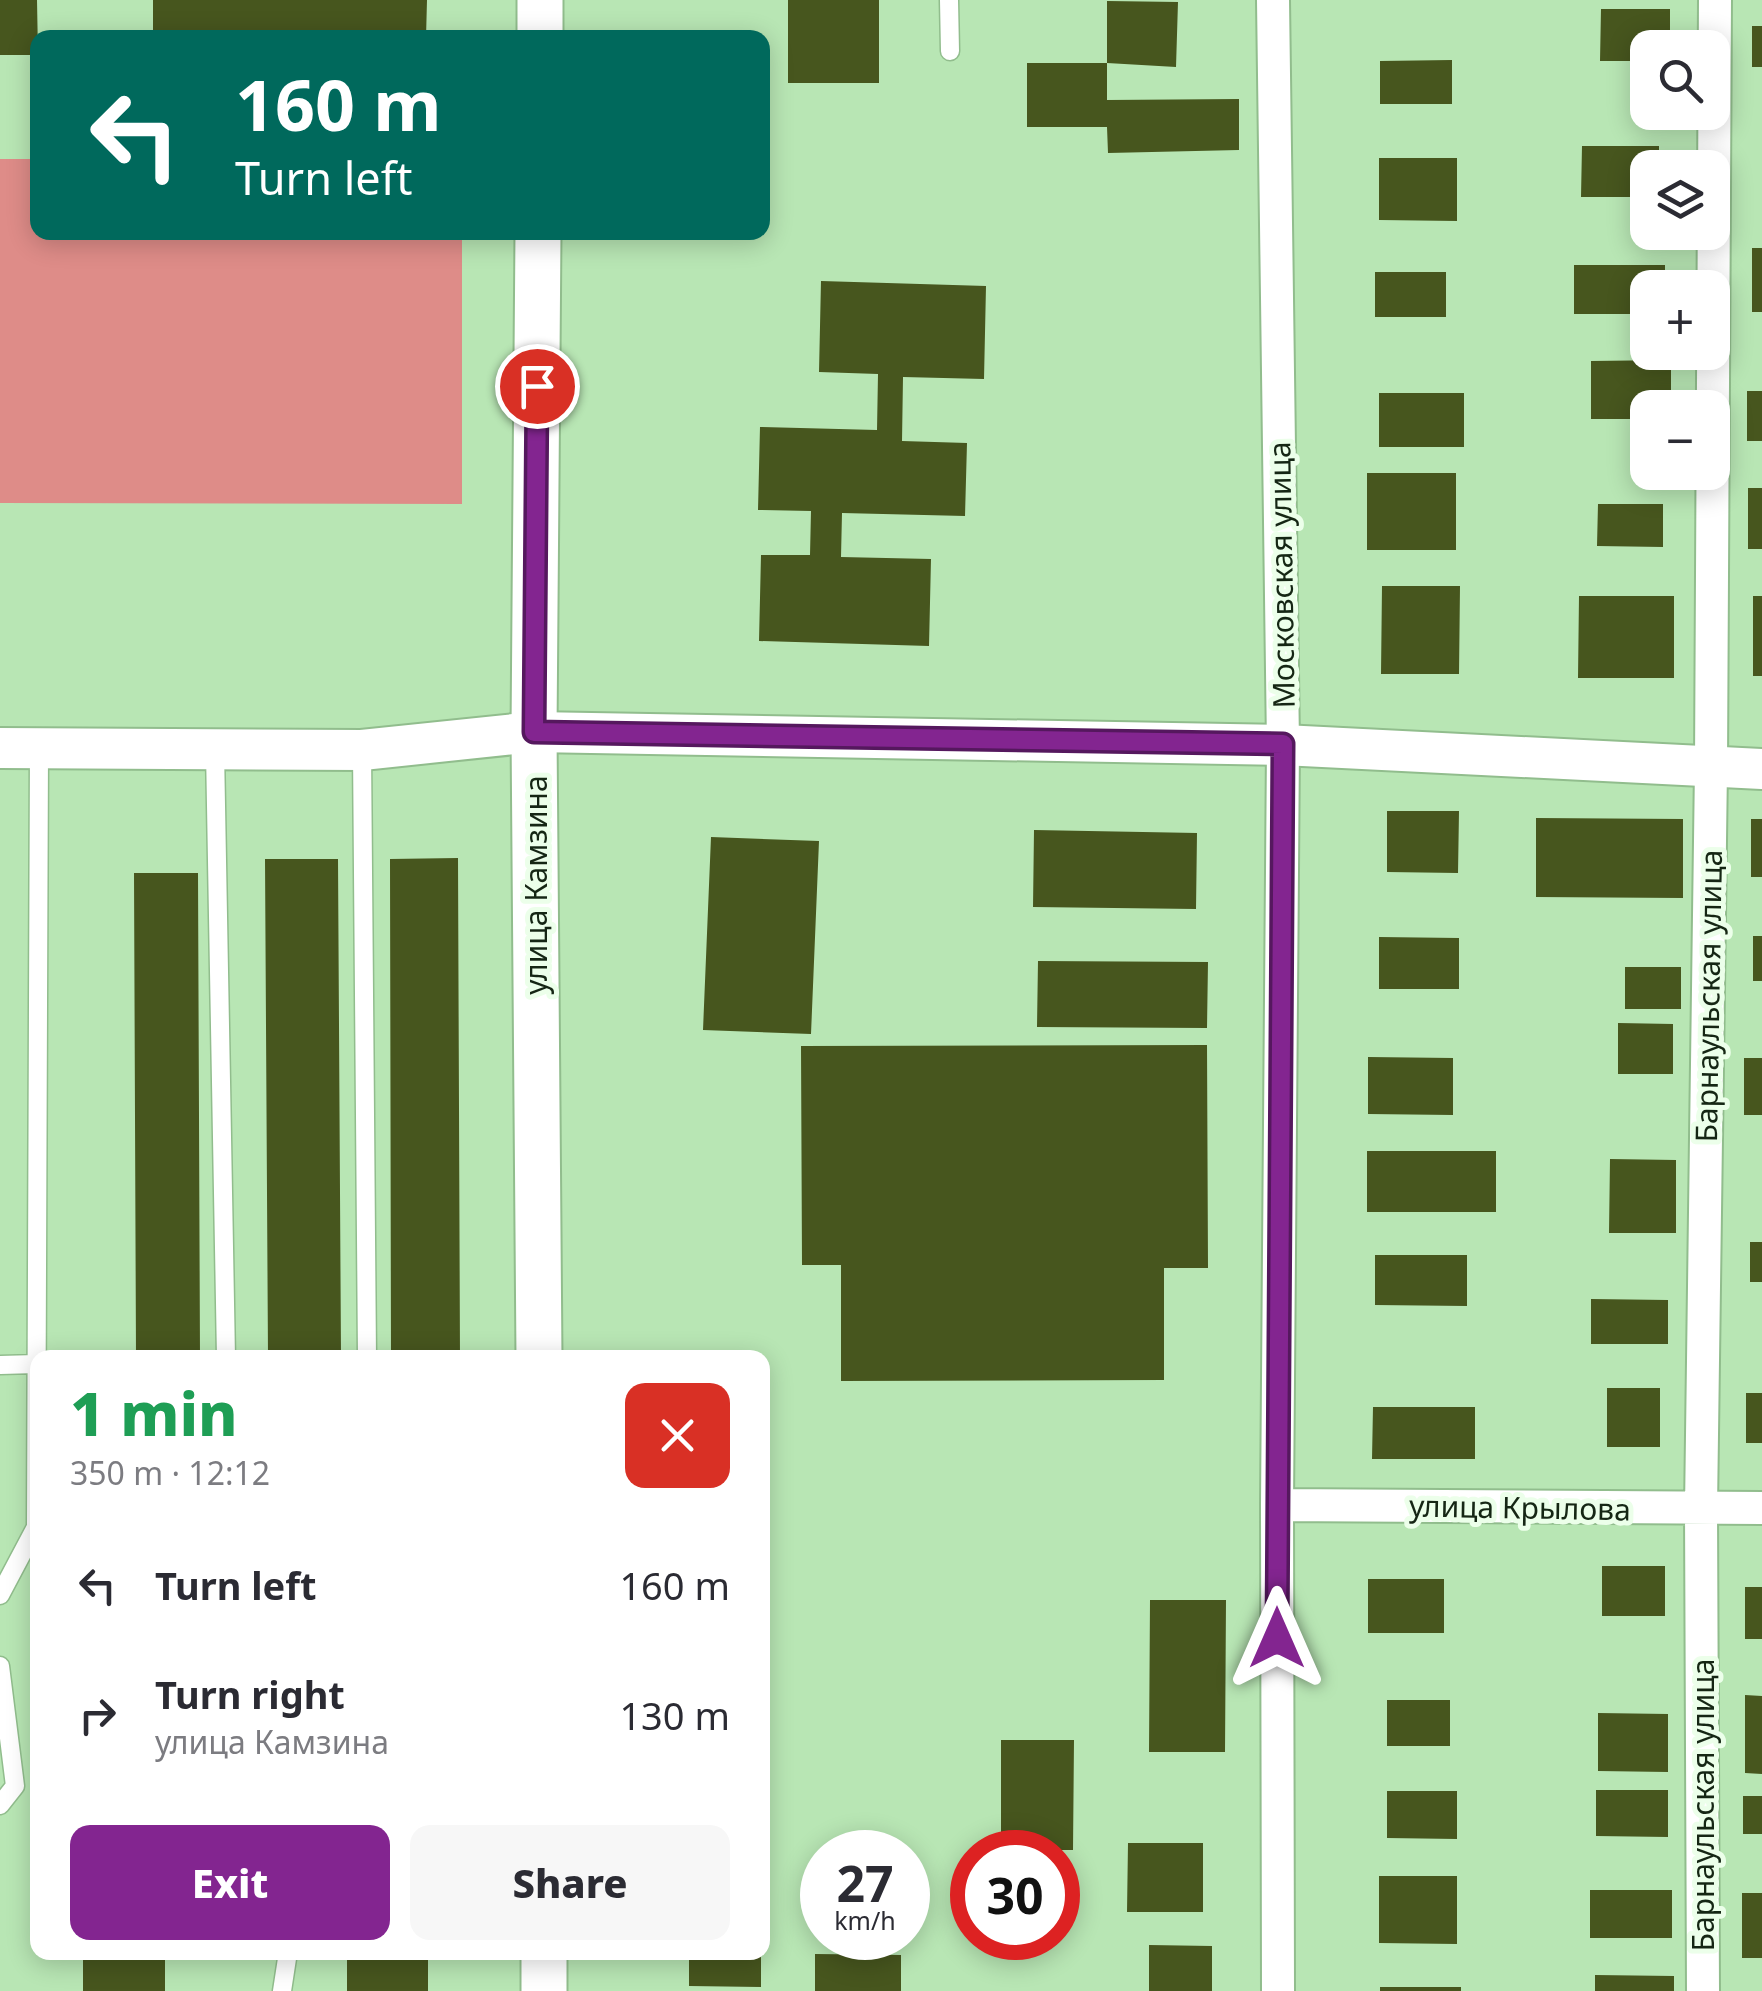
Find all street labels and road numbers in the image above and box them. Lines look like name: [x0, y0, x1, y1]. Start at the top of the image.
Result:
street label: Московская улица: [1258, 441, 1304, 709]
street label: улица Камзина: [515, 775, 556, 995]
street label: Барнаульская улица: [1685, 849, 1731, 1143]
street label: улица Крылова: [1409, 1485, 1631, 1529]
street label: Барнаульская улица: [1682, 1659, 1723, 1951]

